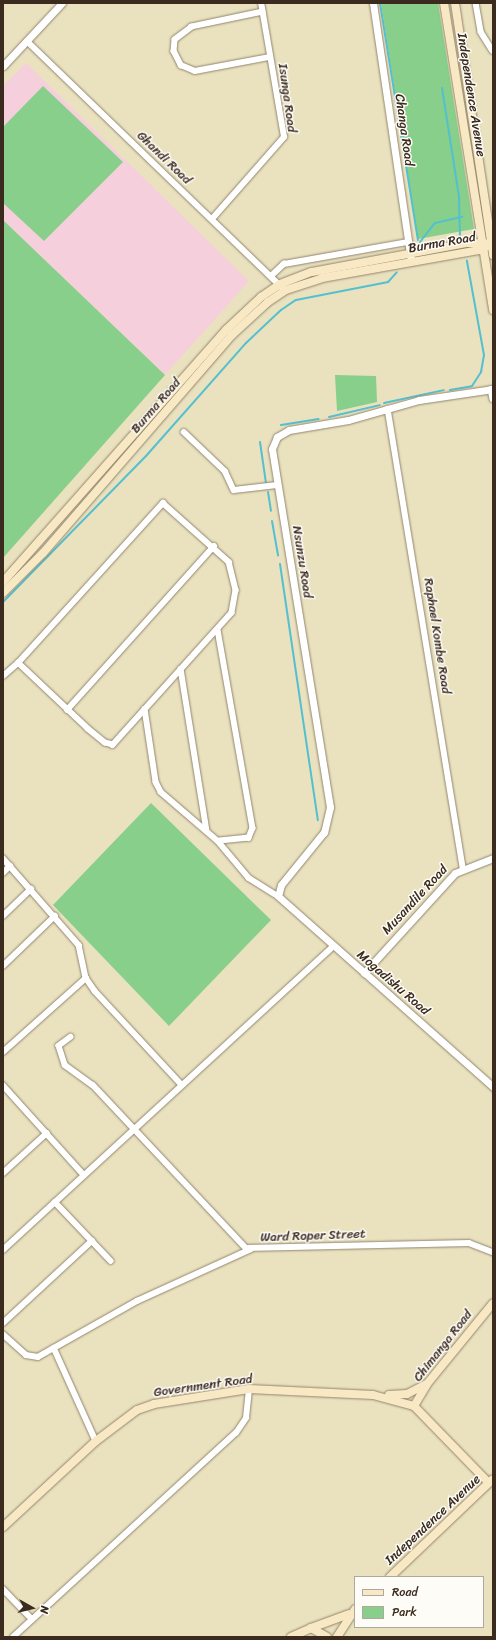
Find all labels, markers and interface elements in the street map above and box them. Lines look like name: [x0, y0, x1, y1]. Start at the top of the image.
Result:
street label: Independence Avenue: [454, 32, 488, 158]
street label: Isunga Road: [274, 63, 300, 133]
street label: Changa Road: [391, 93, 417, 167]
street label: Ghandi Road: [133, 128, 195, 188]
street label: Burma Road: [407, 229, 477, 257]
street label: Burma Road: [128, 375, 184, 437]
street label: Nsunzu Road: [289, 525, 315, 599]
street label: Raphael Kombe Road: [420, 577, 454, 695]
street label: Musandile Road: [379, 862, 451, 938]
street label: Mogadishu Road: [354, 947, 432, 1019]
street label: Ward Roper Street: [259, 1226, 367, 1246]
street label: Chimanga Road: [410, 1307, 476, 1385]
street label: Government Road: [153, 1371, 253, 1401]
street label: Independence Avenue: [382, 1472, 484, 1568]
legend: [354, 1576, 484, 1628]
text: Road: [392, 1581, 418, 1603]
north arrow: [12, 1588, 52, 1628]
text: Park: [392, 1601, 417, 1623]
text: N: [34, 1605, 54, 1615]

